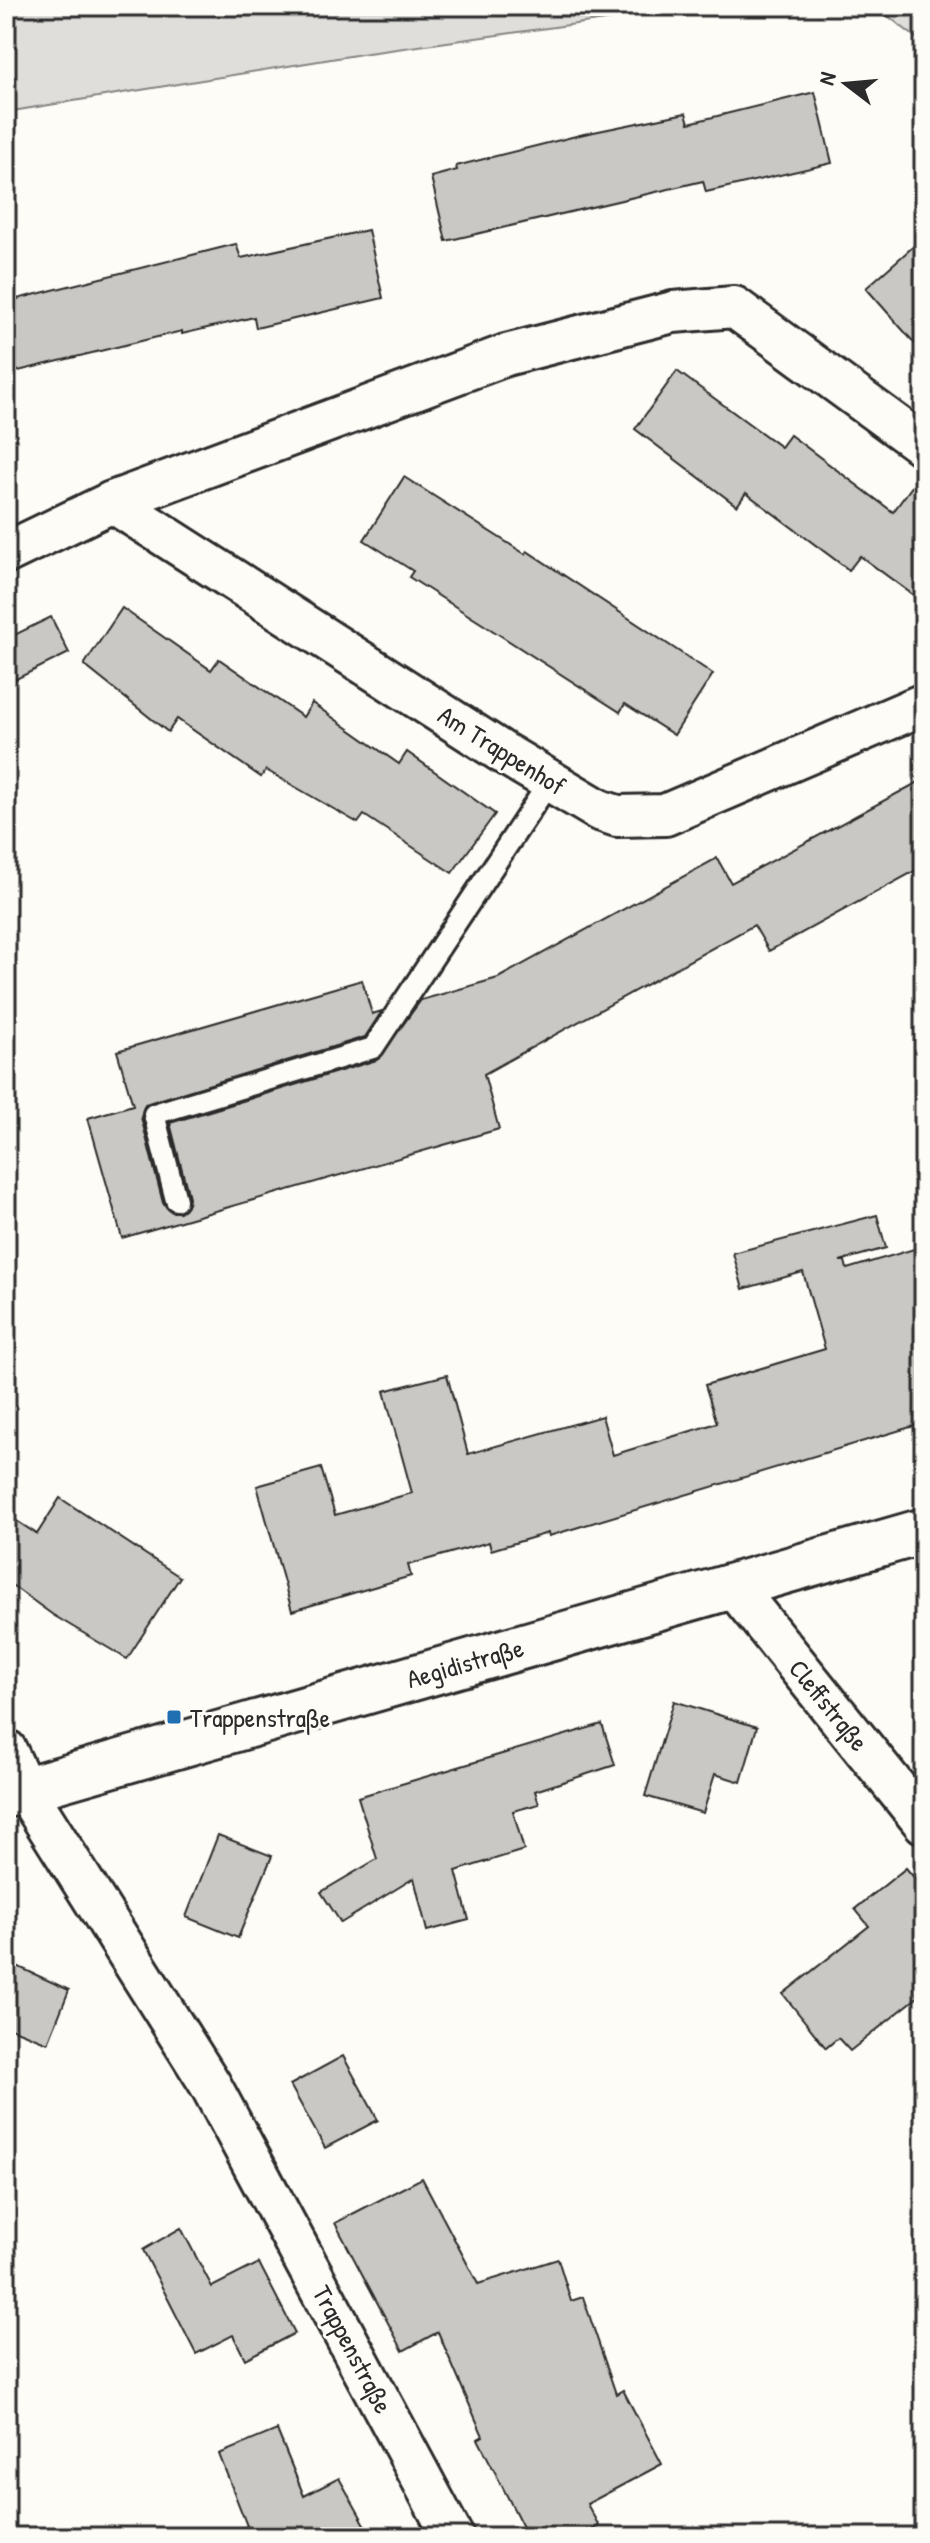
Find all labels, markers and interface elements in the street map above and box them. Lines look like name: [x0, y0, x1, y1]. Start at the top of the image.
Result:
north arrow: [806, 44, 886, 124]
text: N: [811, 68, 843, 88]
street label: Am Trappenhof: [432, 697, 573, 803]
street label: Aegidistraße: [403, 1630, 527, 1696]
street label: Cleffstraße: [781, 1652, 877, 1758]
place label: Trappenstraße: [190, 1700, 330, 1735]
marker: Trappenstraße: [165, 1708, 183, 1726]
street label: Trappenstraße: [305, 2279, 401, 2419]

